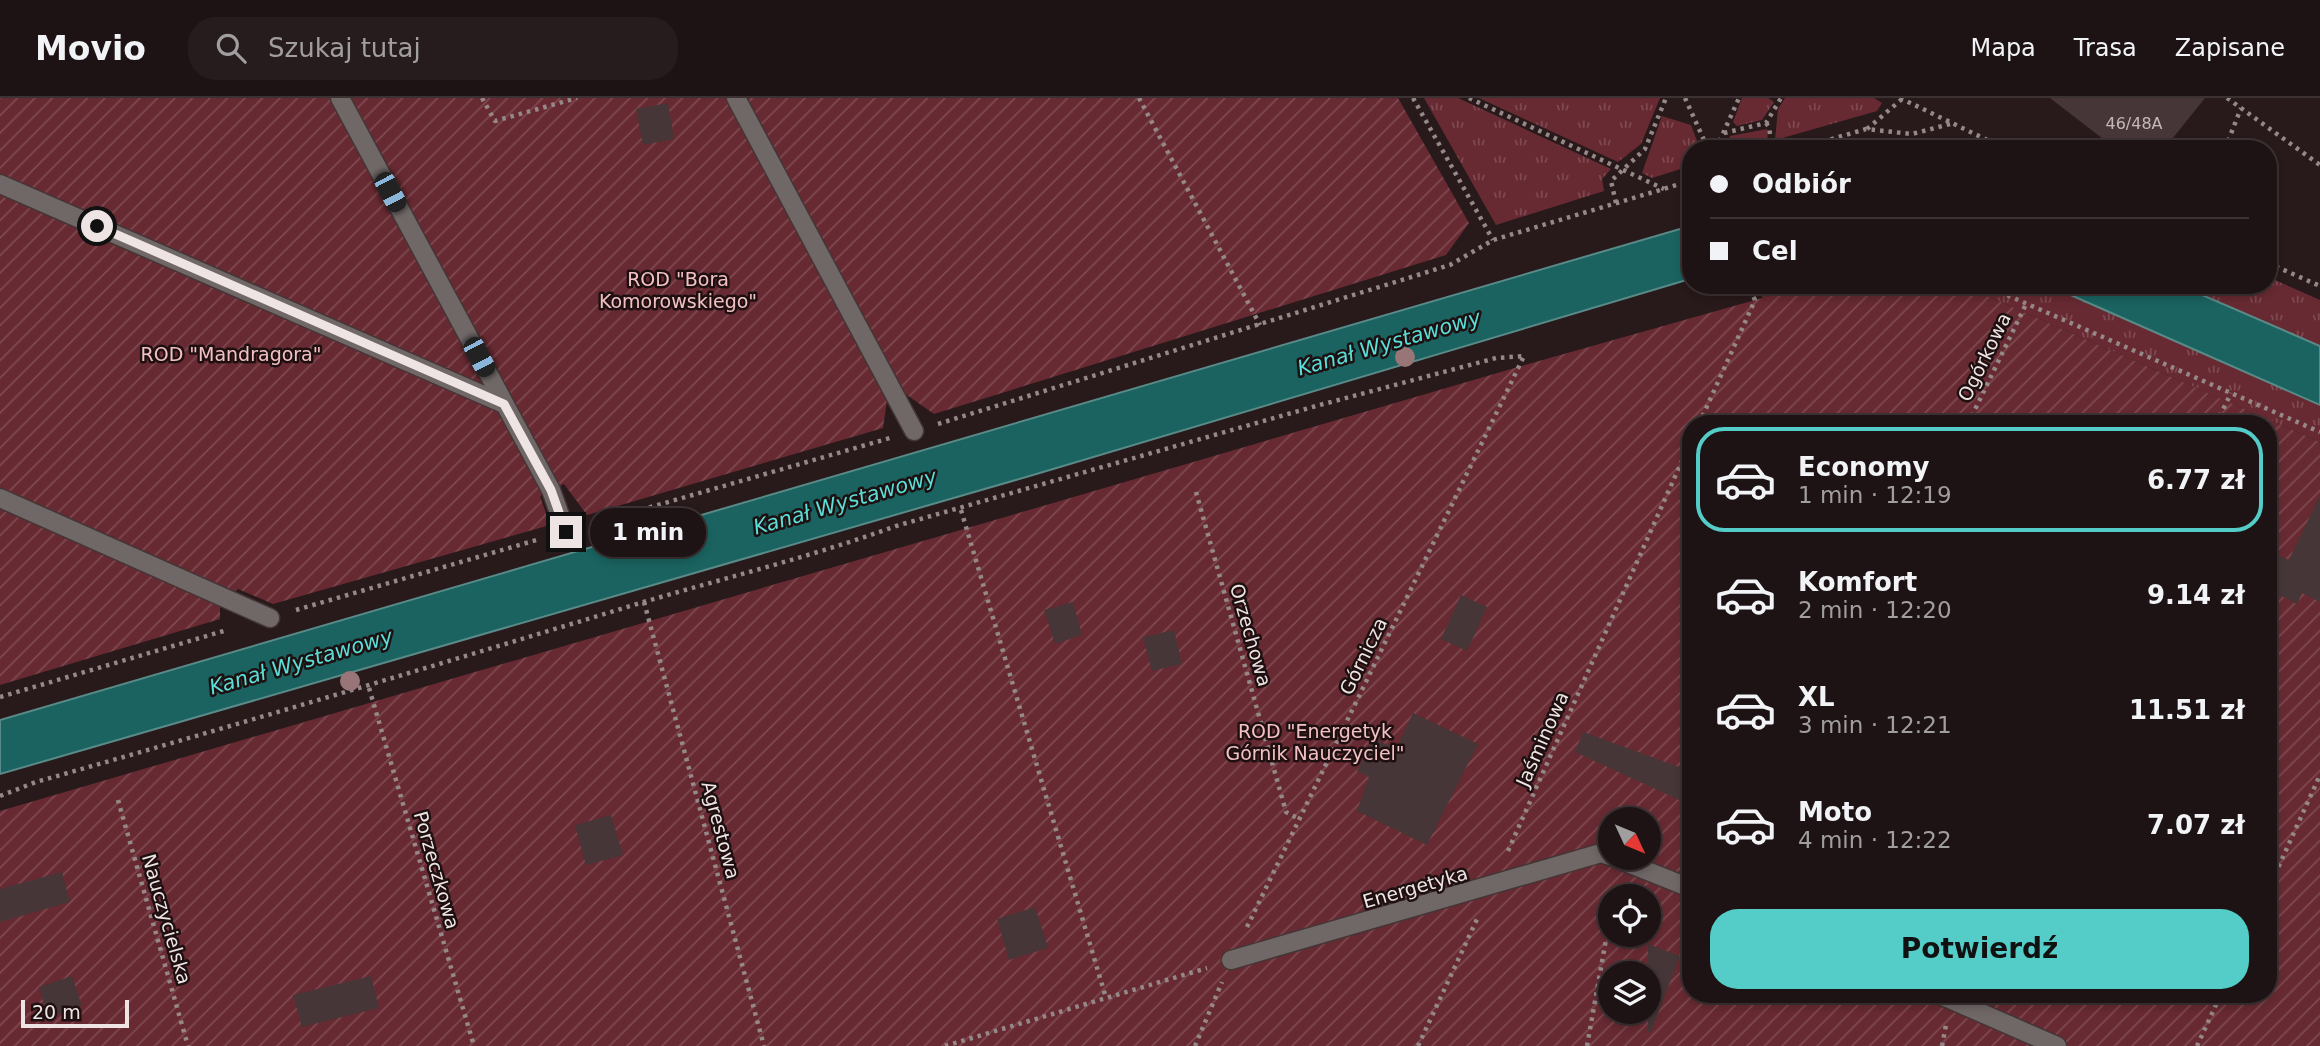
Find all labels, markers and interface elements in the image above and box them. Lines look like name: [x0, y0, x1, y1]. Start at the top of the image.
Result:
search box: [188, 17, 678, 80]
text: Movio: [35, 29, 146, 68]
icon: search: [212, 29, 250, 67]
text: Szukaj tutaj: [268, 33, 421, 63]
text: Mapa: [1970, 34, 2036, 62]
text: Trasa: [2074, 34, 2137, 62]
text: Zapisane: [2175, 34, 2285, 62]
house number: 46/48A: [2105, 114, 2163, 133]
car: [371, 169, 410, 215]
text: Odbiór: [1752, 169, 1851, 199]
route start: [81, 210, 113, 242]
text: Cel: [1752, 236, 1798, 266]
park label: ROD "Bora Komorowskiego": [599, 268, 757, 312]
water label: Kanał Wystawowy: [1295, 305, 1484, 381]
street label: Ogórkowa: [1953, 309, 2015, 405]
car: [460, 334, 499, 380]
park label: ROD "Mandragora": [140, 343, 322, 365]
icon: car: [1714, 448, 1777, 511]
text: Economy: [1798, 452, 1929, 482]
water label: Kanał Wystawowy: [751, 464, 940, 540]
text: 6.77 zł: [2147, 465, 2245, 495]
text: 1 min · 12:19: [1798, 482, 1952, 508]
callout: 1 min: [590, 508, 706, 556]
route end: [550, 516, 582, 548]
text: 1 min: [612, 519, 684, 545]
icon: car: [1714, 563, 1777, 626]
text: Komfort: [1798, 567, 1917, 597]
text: 9.14 zł: [2147, 580, 2245, 610]
street label: Orzechowa: [1226, 581, 1276, 689]
text: 2 min · 12:20: [1798, 597, 1952, 623]
street label: Górnicza: [1335, 614, 1391, 698]
water label: Kanał Wystawowy: [207, 624, 396, 700]
icon: car: [1714, 678, 1777, 741]
text: XL: [1798, 682, 1835, 712]
street label: Jaśminowa: [1511, 688, 1573, 791]
text: 11.51 zł: [2129, 695, 2245, 725]
text: 3 min · 12:21: [1798, 712, 1952, 738]
park label: ROD "Energetyk Górnik Nauczyciel": [1225, 720, 1405, 764]
street label: Agrestowa: [697, 779, 745, 881]
icon: car: [1714, 793, 1777, 856]
text: Moto: [1798, 797, 1872, 827]
north arrow: [1598, 807, 1661, 870]
map controls: [1598, 807, 1661, 1024]
street label: Porzeczkowa: [410, 809, 464, 931]
text: 7.07 zł: [2147, 810, 2245, 840]
text: 4 min · 12:22: [1798, 827, 1952, 853]
street label: Nauczycielska: [138, 851, 196, 987]
street label: Energetyka: [1360, 862, 1470, 912]
button: locate: [1598, 884, 1661, 947]
button: Potwierdź: [1710, 909, 2249, 989]
button: layers: [1598, 961, 1661, 1024]
scale bar: [21, 997, 130, 1029]
text: 20 m: [32, 1001, 81, 1023]

